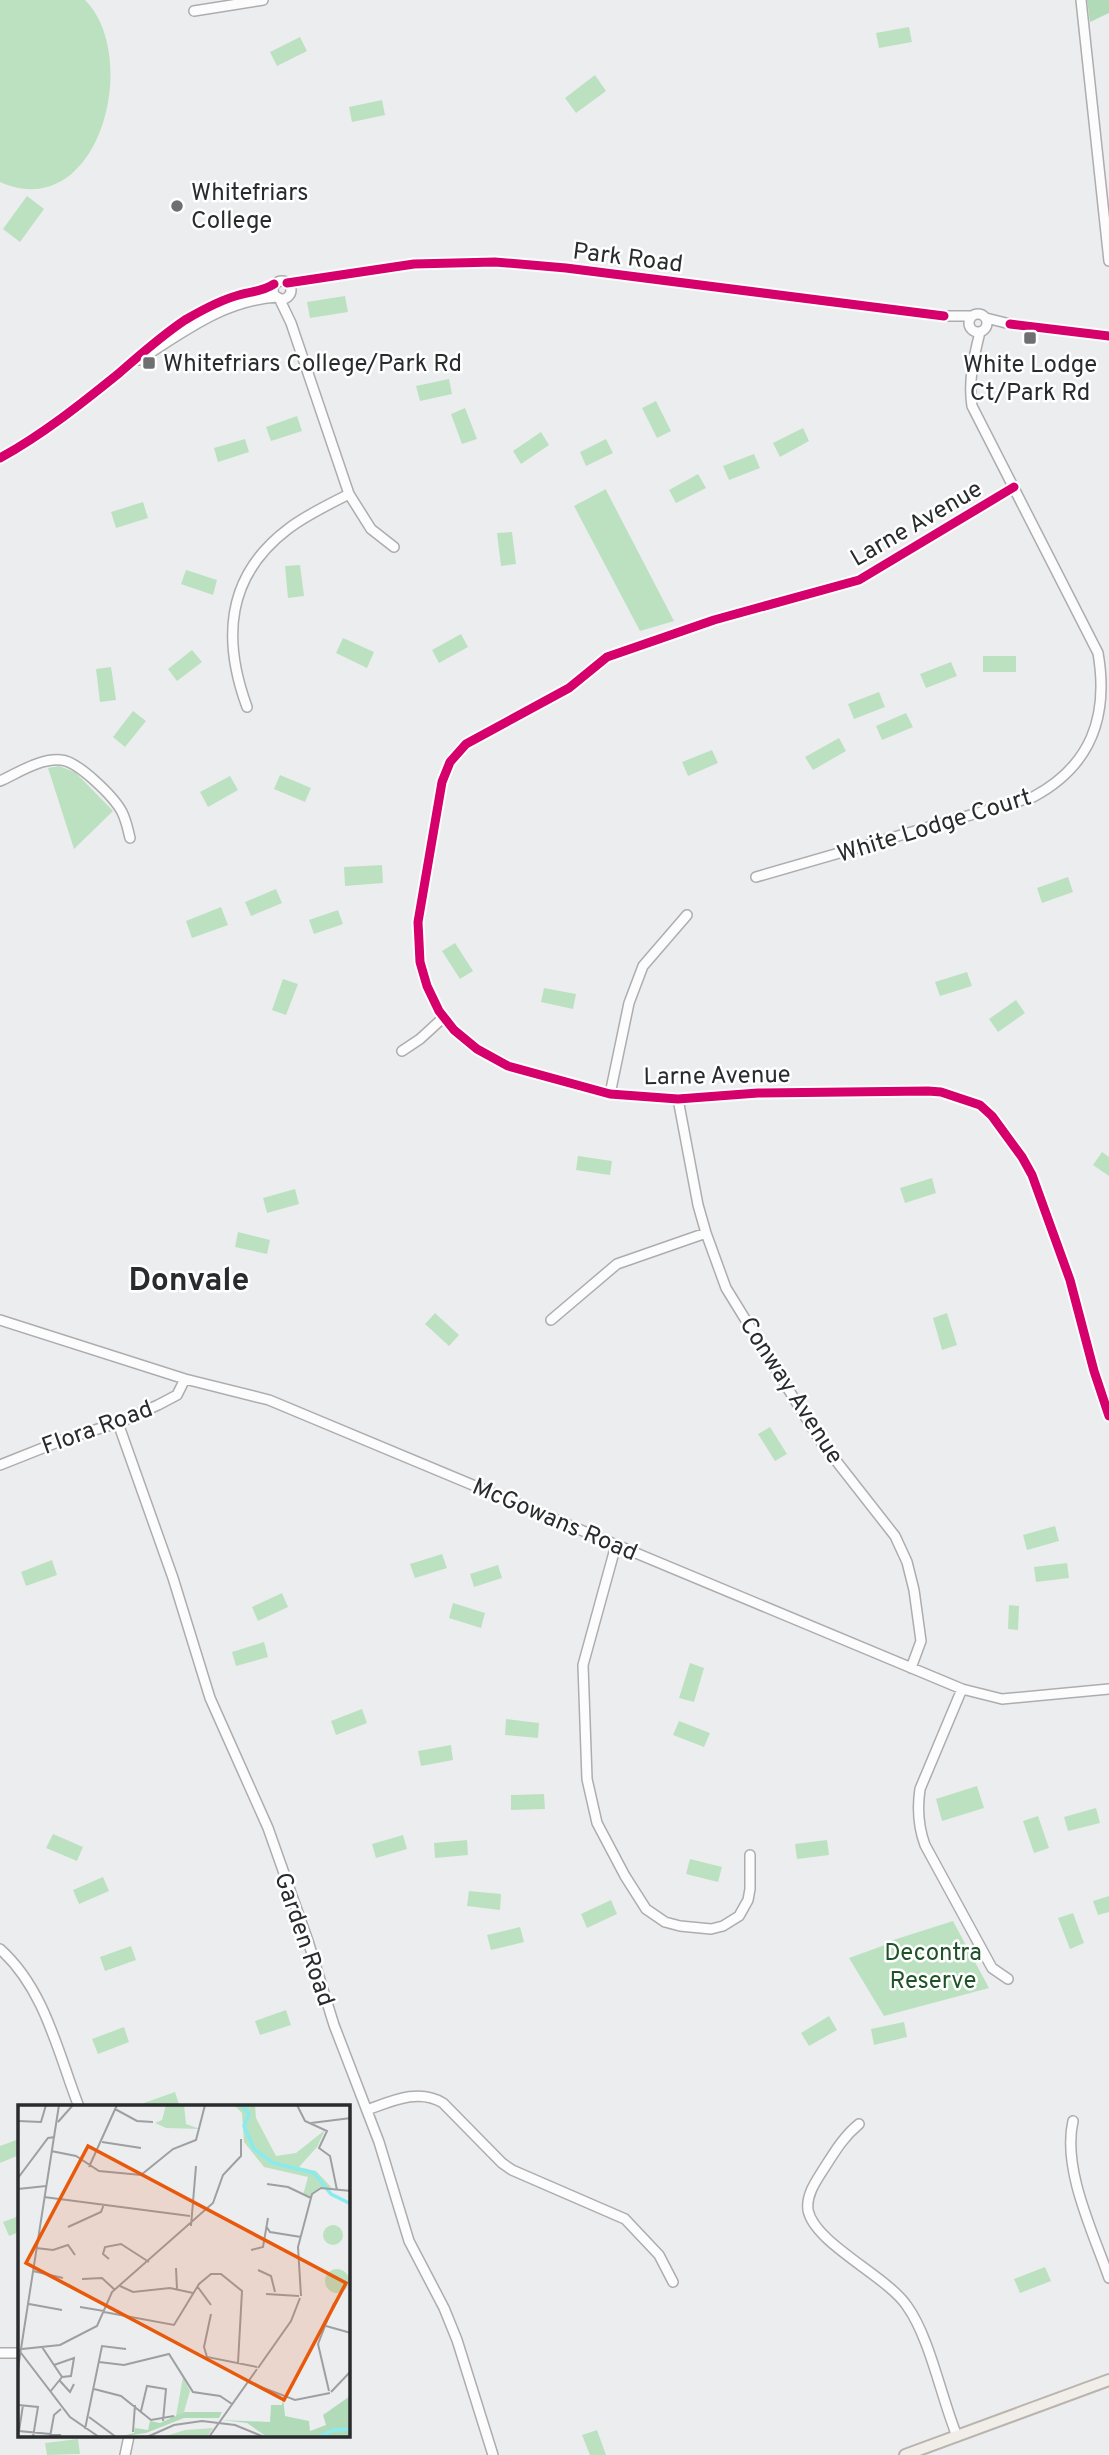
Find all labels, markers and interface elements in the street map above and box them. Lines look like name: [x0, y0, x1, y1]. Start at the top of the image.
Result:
place label: Whitefriars College: [191, 179, 309, 237]
marker: Whitefriars College: [169, 198, 185, 214]
street label: Park Road: [571, 237, 685, 281]
marker: White Lodge Ct/Park Rd: [1022, 330, 1038, 346]
place label: Whitefriars College/Park Rd: [163, 350, 462, 380]
place label: White Lodge Ct/Park Rd: [963, 351, 1097, 409]
marker: Whitefriars College/Park Rd: [141, 355, 157, 371]
street label: Larne Avenue: [846, 475, 988, 575]
street label: White Lodge Court: [834, 783, 1035, 871]
street label: Larne Avenue: [643, 1061, 791, 1093]
district label: Donvale: [129, 1262, 249, 1302]
street label: Conway Avenue: [732, 1312, 849, 1470]
street label: Flora Road: [38, 1395, 157, 1463]
street label: McGowans Road: [467, 1473, 641, 1569]
street label: Garden Road: [266, 1869, 340, 2011]
park label: Decontra Reserve: [884, 1939, 982, 1997]
inset map: [18, 2105, 350, 2438]

